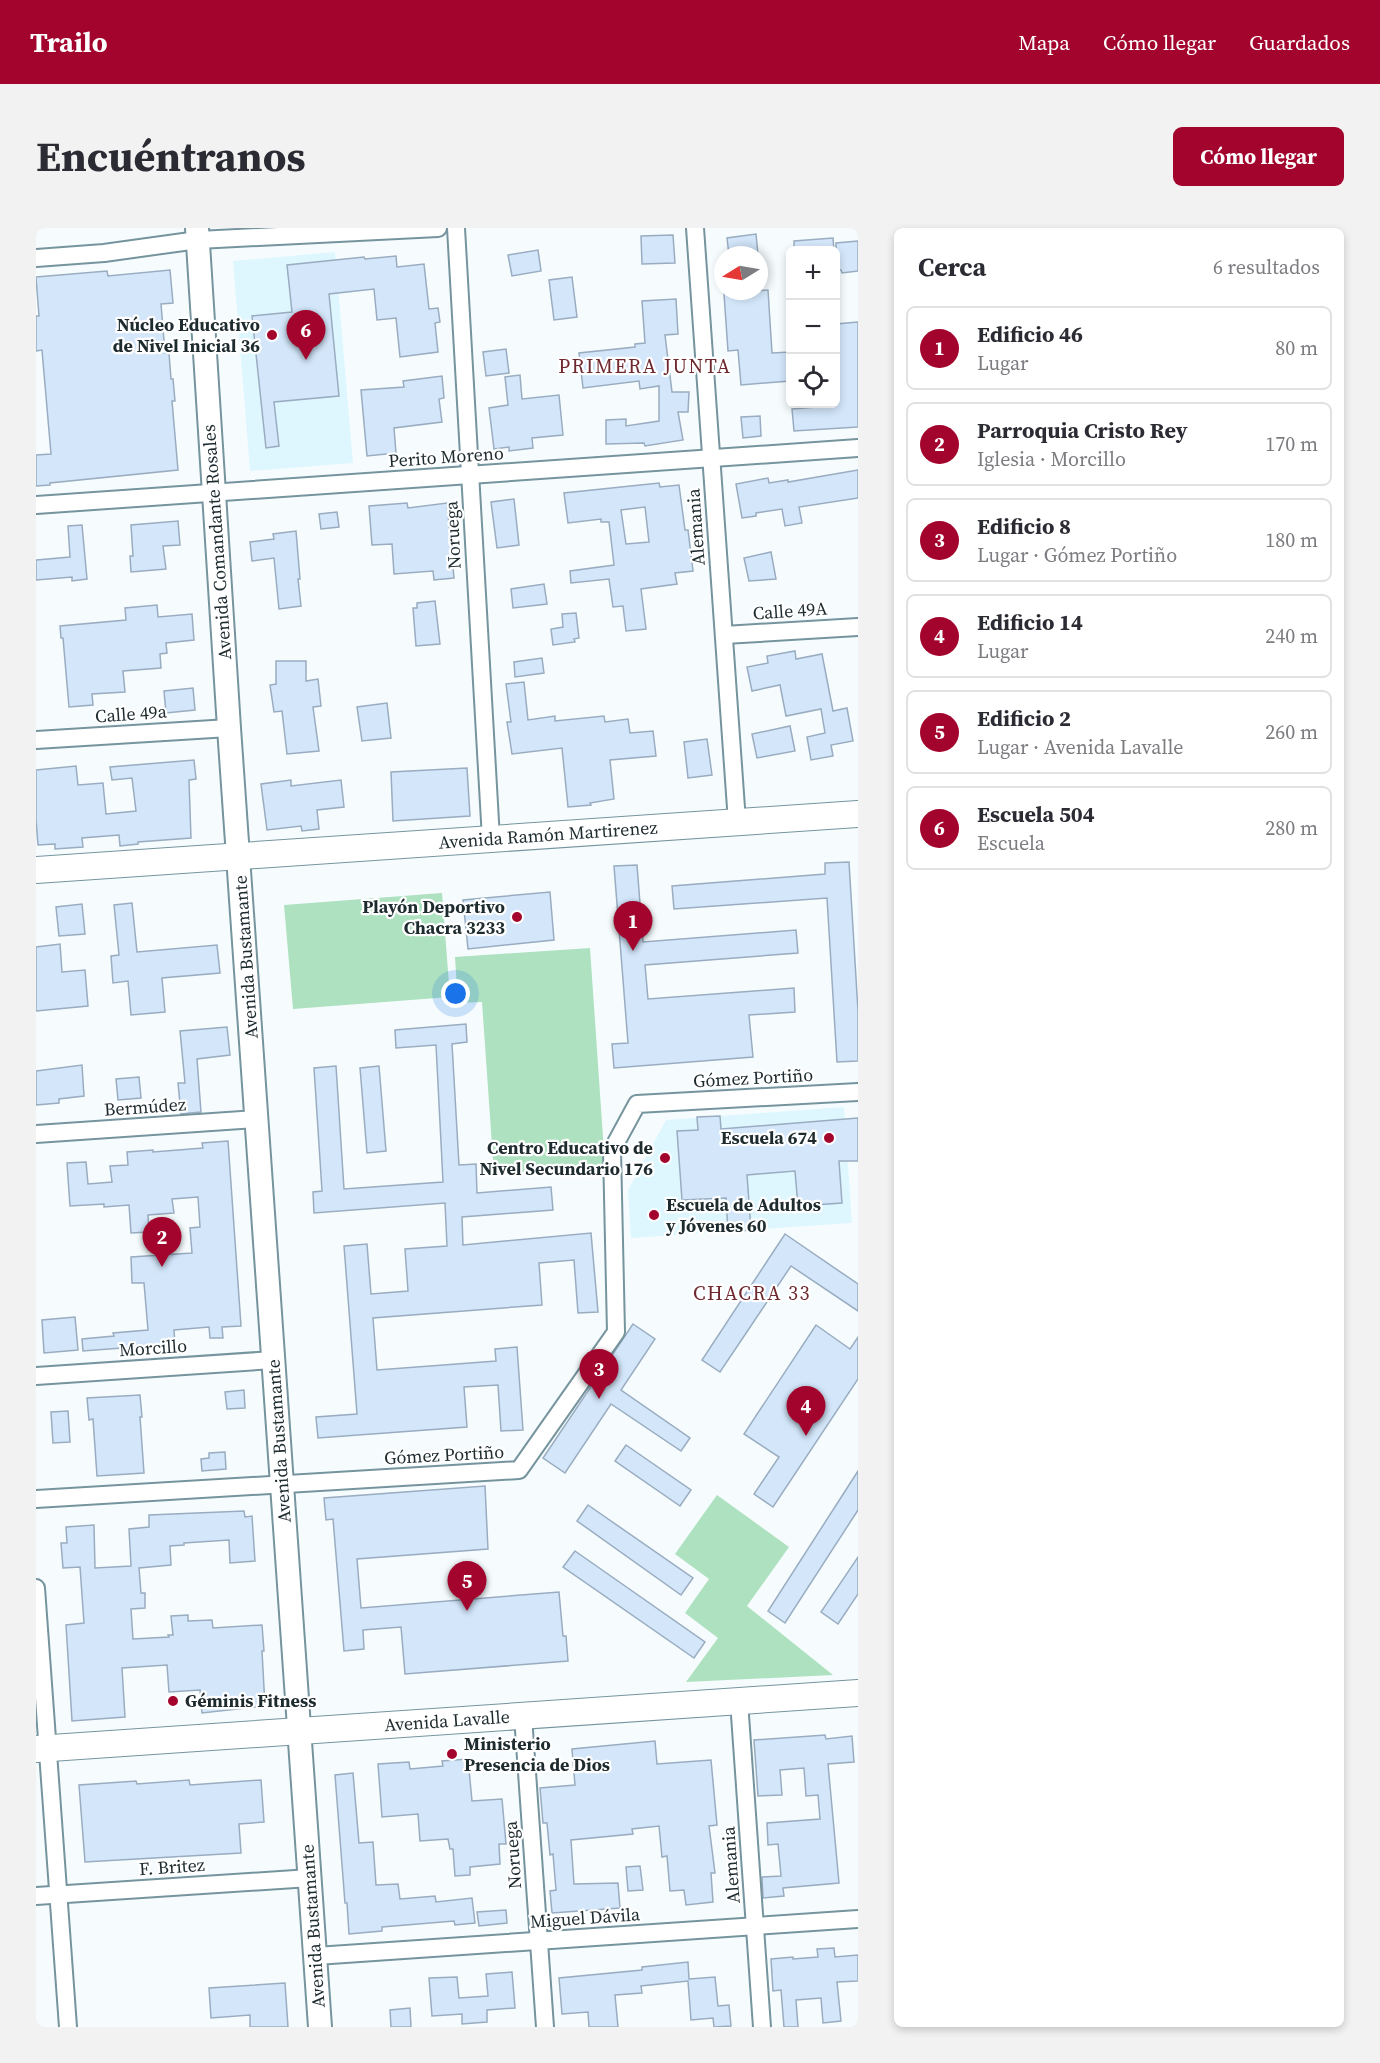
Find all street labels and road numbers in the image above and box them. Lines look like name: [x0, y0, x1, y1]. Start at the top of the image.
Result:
street label: Avenida Comandante Rosales: [196, 423, 237, 661]
street label: Perito Moreno: [387, 440, 505, 473]
street label: Alemania: [680, 487, 711, 566]
street label: Noruega: [438, 500, 467, 570]
street label: Calle 49A: [752, 595, 828, 626]
street label: Calle 49a: [94, 698, 168, 728]
street label: Avenida Ramón Martirenez: [438, 814, 658, 855]
street label: Avenida Bustamante: [227, 874, 264, 1040]
street label: Gómez Portiño: [692, 1062, 814, 1093]
street label: Bermúdez: [103, 1091, 187, 1122]
street label: Morcillo: [118, 1333, 188, 1362]
street label: Avenida Bustamante: [260, 1358, 297, 1524]
street label: Gómez Portiño: [383, 1439, 505, 1470]
street label: Avenida Lavalle: [383, 1704, 511, 1737]
street label: Noruega: [498, 1819, 527, 1890]
street label: Alemania: [715, 1825, 746, 1904]
street label: Avenida Bustamante: [294, 1843, 331, 2009]
street label: F. Britez: [138, 1852, 206, 1881]
street label: Miguel Dávila: [529, 1901, 642, 1934]

